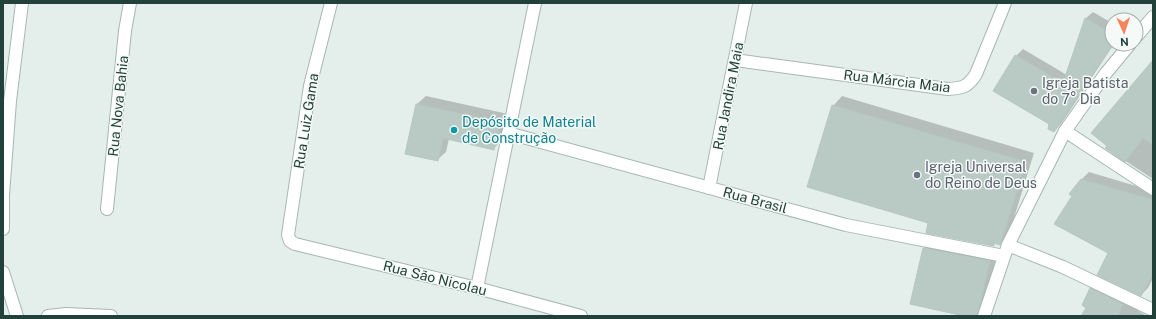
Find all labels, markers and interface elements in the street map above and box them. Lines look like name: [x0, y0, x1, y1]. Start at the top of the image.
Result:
north arrow: [1104, 12, 1144, 52]
text: N: [1120, 36, 1129, 48]
street label: Rua Jandira Maia: [710, 41, 746, 151]
street label: Rua Nova Bahia: [105, 55, 131, 157]
street label: Rua Márcia Maia: [843, 67, 951, 95]
street label: Rua Luiz Gama: [291, 72, 321, 170]
place label: Igreja Batista do 7° Dia: [1042, 75, 1129, 107]
marker: Igreja Batista do 7° Dia: [1029, 86, 1039, 96]
place label: Depósito de Material de Construção: [462, 114, 596, 146]
marker: Depósito de Material de Construção: [449, 125, 459, 135]
place label: Igreja Universal do Reino de Deus: [925, 159, 1037, 191]
marker: Igreja Universal do Reino de Deus: [912, 170, 922, 180]
street label: Rua Brasil: [721, 184, 789, 216]
street label: Rua São Nicolau: [381, 257, 489, 299]

